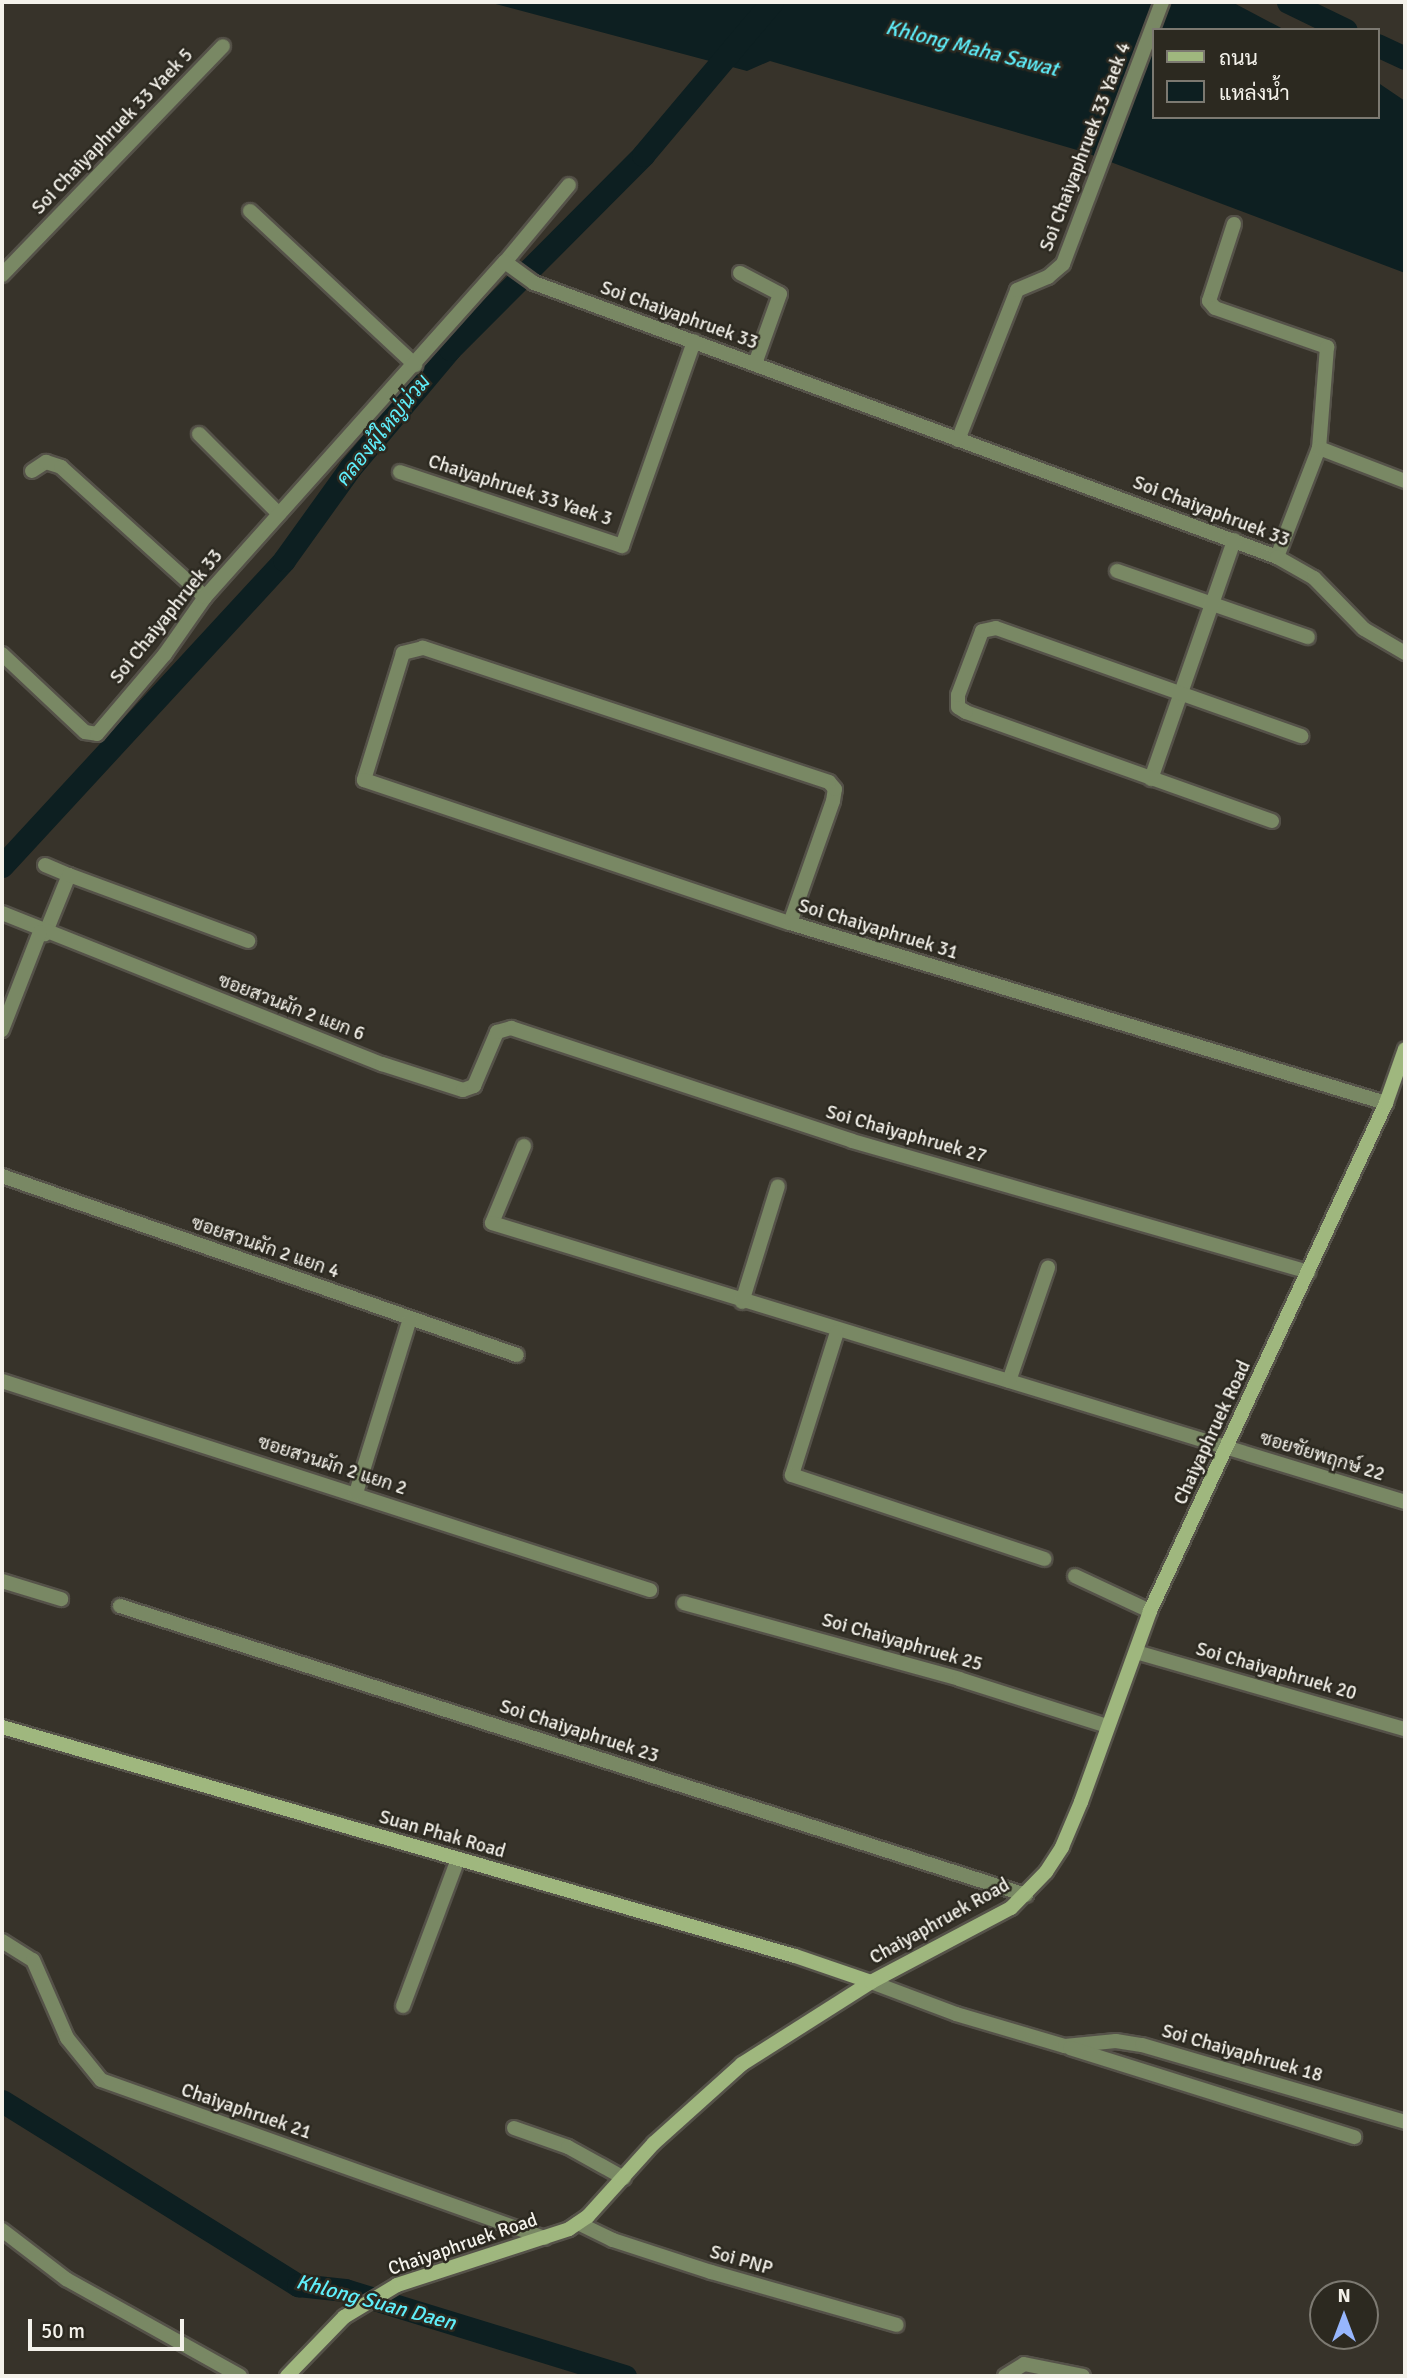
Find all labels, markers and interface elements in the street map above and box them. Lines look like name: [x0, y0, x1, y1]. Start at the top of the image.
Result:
water label: Khlong Maha Sawat: [883, 14, 1061, 82]
legend: [1152, 28, 1379, 119]
street label: Soi Chaiyaphruek 33 Yaek 4: [1036, 39, 1136, 255]
street label: Soi Chaiyaphruek 33 Yaek 5: [28, 44, 198, 220]
text: ถนน: [1219, 45, 1258, 71]
text: แหล่งน้ำ: [1219, 80, 1290, 106]
street label: Soi Chaiyaphruek 33: [597, 277, 761, 355]
water label: คลองผู้ใหญ่น่วม: [331, 369, 435, 491]
street label: Chaiyaphruek 33 Yaek 3: [425, 450, 615, 532]
street label: Soi Chaiyaphruek 33: [1129, 472, 1293, 552]
street label: Soi Chaiyaphruek 33: [106, 545, 228, 689]
street label: Soi Chaiyaphruek 31: [795, 895, 961, 965]
street label: ซอยสวนผัก 2 แยก 6: [214, 970, 368, 1046]
street label: Soi Chaiyaphruek 27: [823, 1101, 989, 1169]
street label: ซอยสวนผัก 2 แยก 4: [188, 1212, 342, 1284]
street label: Chaiyaphruek Road: [1170, 1357, 1256, 1509]
street label: ซอยชัยพฤกษ์ 22: [1257, 1427, 1387, 1487]
street label: ซอยสวนผัก 2 แยก 2: [255, 1431, 409, 1501]
street label: Soi Chaiyaphruek 25: [819, 1609, 985, 1677]
street label: Soi Chaiyaphruek 20: [1193, 1638, 1359, 1706]
street label: Soi Chaiyaphruek 23: [497, 1696, 661, 1768]
street label: Suan Phak Road: [376, 1806, 508, 1864]
street label: Chaiyaphruek Road: [866, 1874, 1014, 1970]
street label: Soi Chaiyaphruek 18: [1159, 2020, 1325, 2088]
street label: Chaiyaphruek 21: [178, 2079, 314, 2145]
street label: Chaiyaphruek Road: [385, 2209, 541, 2281]
street label: Soi PNP: [707, 2241, 775, 2281]
water label: Khlong Suan Daen: [294, 2269, 458, 2335]
north arrow: [1309, 2280, 1379, 2350]
text: N: [1337, 2284, 1351, 2308]
scale bar: [32, 2304, 187, 2348]
text: 50 m: [41, 2318, 85, 2344]

